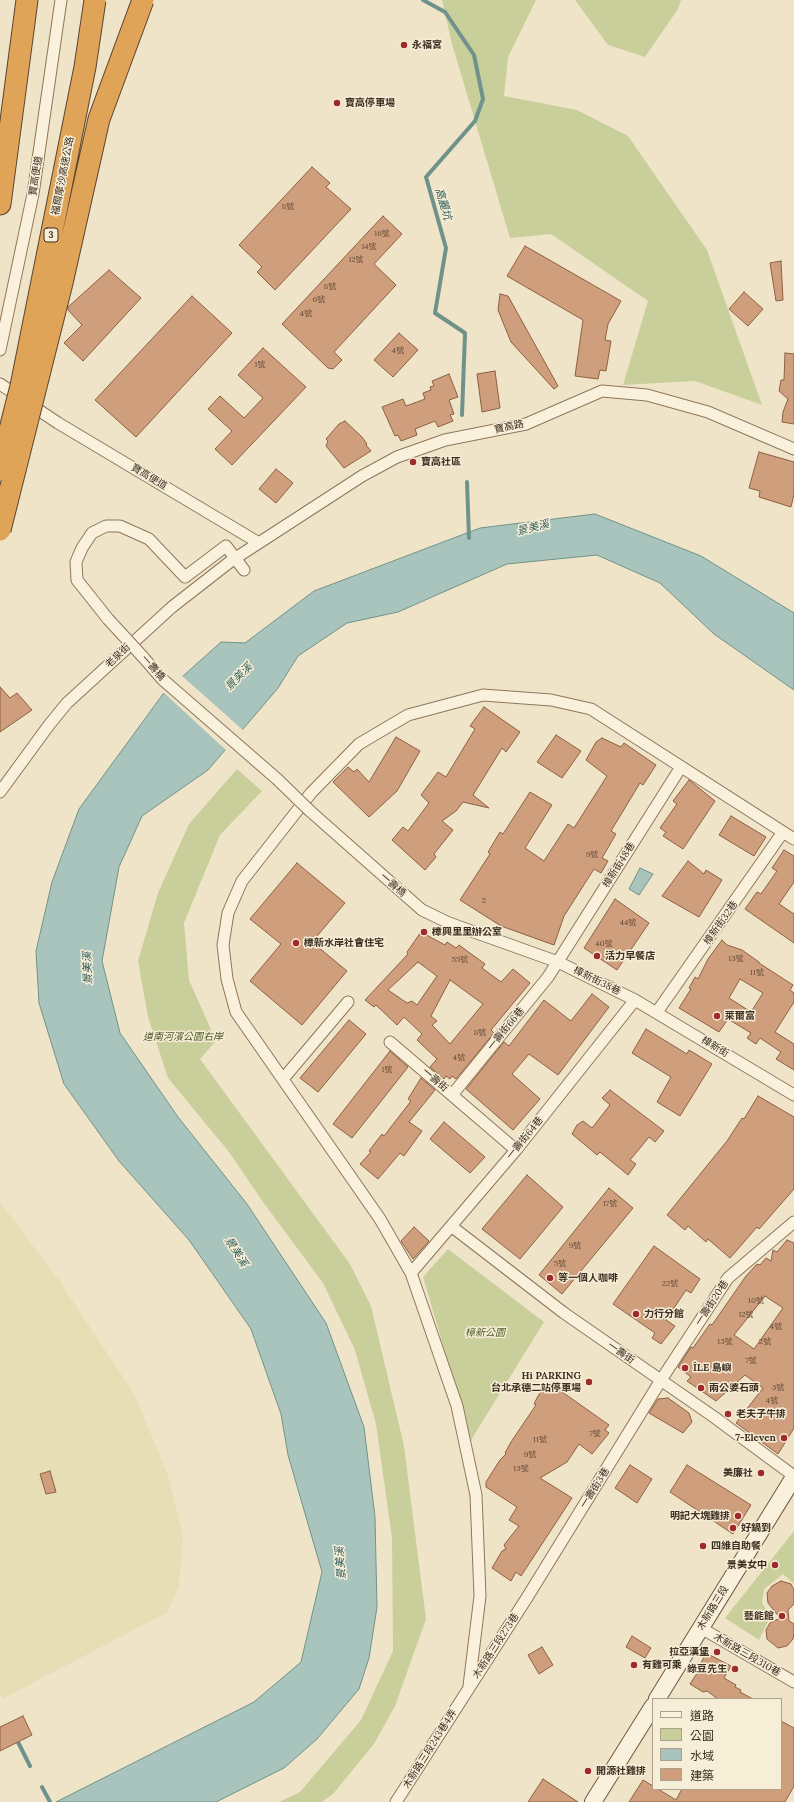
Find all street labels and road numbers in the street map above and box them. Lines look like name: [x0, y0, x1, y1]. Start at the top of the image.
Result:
street label: 福爾摩沙高速公路: [49, 136, 77, 216]
street label: 寶高便道: [27, 155, 45, 197]
road number: 3: [44, 228, 58, 242]
street label: 寶高路: [493, 418, 525, 436]
street label: 寶高便道: [129, 462, 169, 492]
street label: 老泉街: [103, 641, 133, 671]
street label: 一壽橋: [139, 653, 167, 683]
street label: 樟新街48巷: [600, 840, 638, 890]
street label: 一壽橋: [378, 871, 408, 899]
street label: 樟新街32巷: [701, 899, 741, 947]
street label: 樟新街38巷: [571, 964, 623, 998]
street label: 一壽街66巷: [485, 1005, 527, 1053]
street label: 樟新街: [699, 1034, 731, 1060]
street label: 一壽街: [420, 1066, 450, 1094]
street label: 一壽街64巷: [504, 1114, 546, 1162]
street label: 一壽街20巷: [693, 1278, 731, 1328]
street label: 一壽街: [605, 1339, 637, 1367]
street label: 一壽街3巷: [578, 1465, 612, 1511]
street label: 木新路三段: [695, 1584, 731, 1632]
street label: 木新路三段273巷: [470, 1611, 522, 1681]
street label: 木新路三段310巷: [711, 1631, 783, 1679]
street label: 木新路三段243巷4弄: [401, 1707, 459, 1791]

